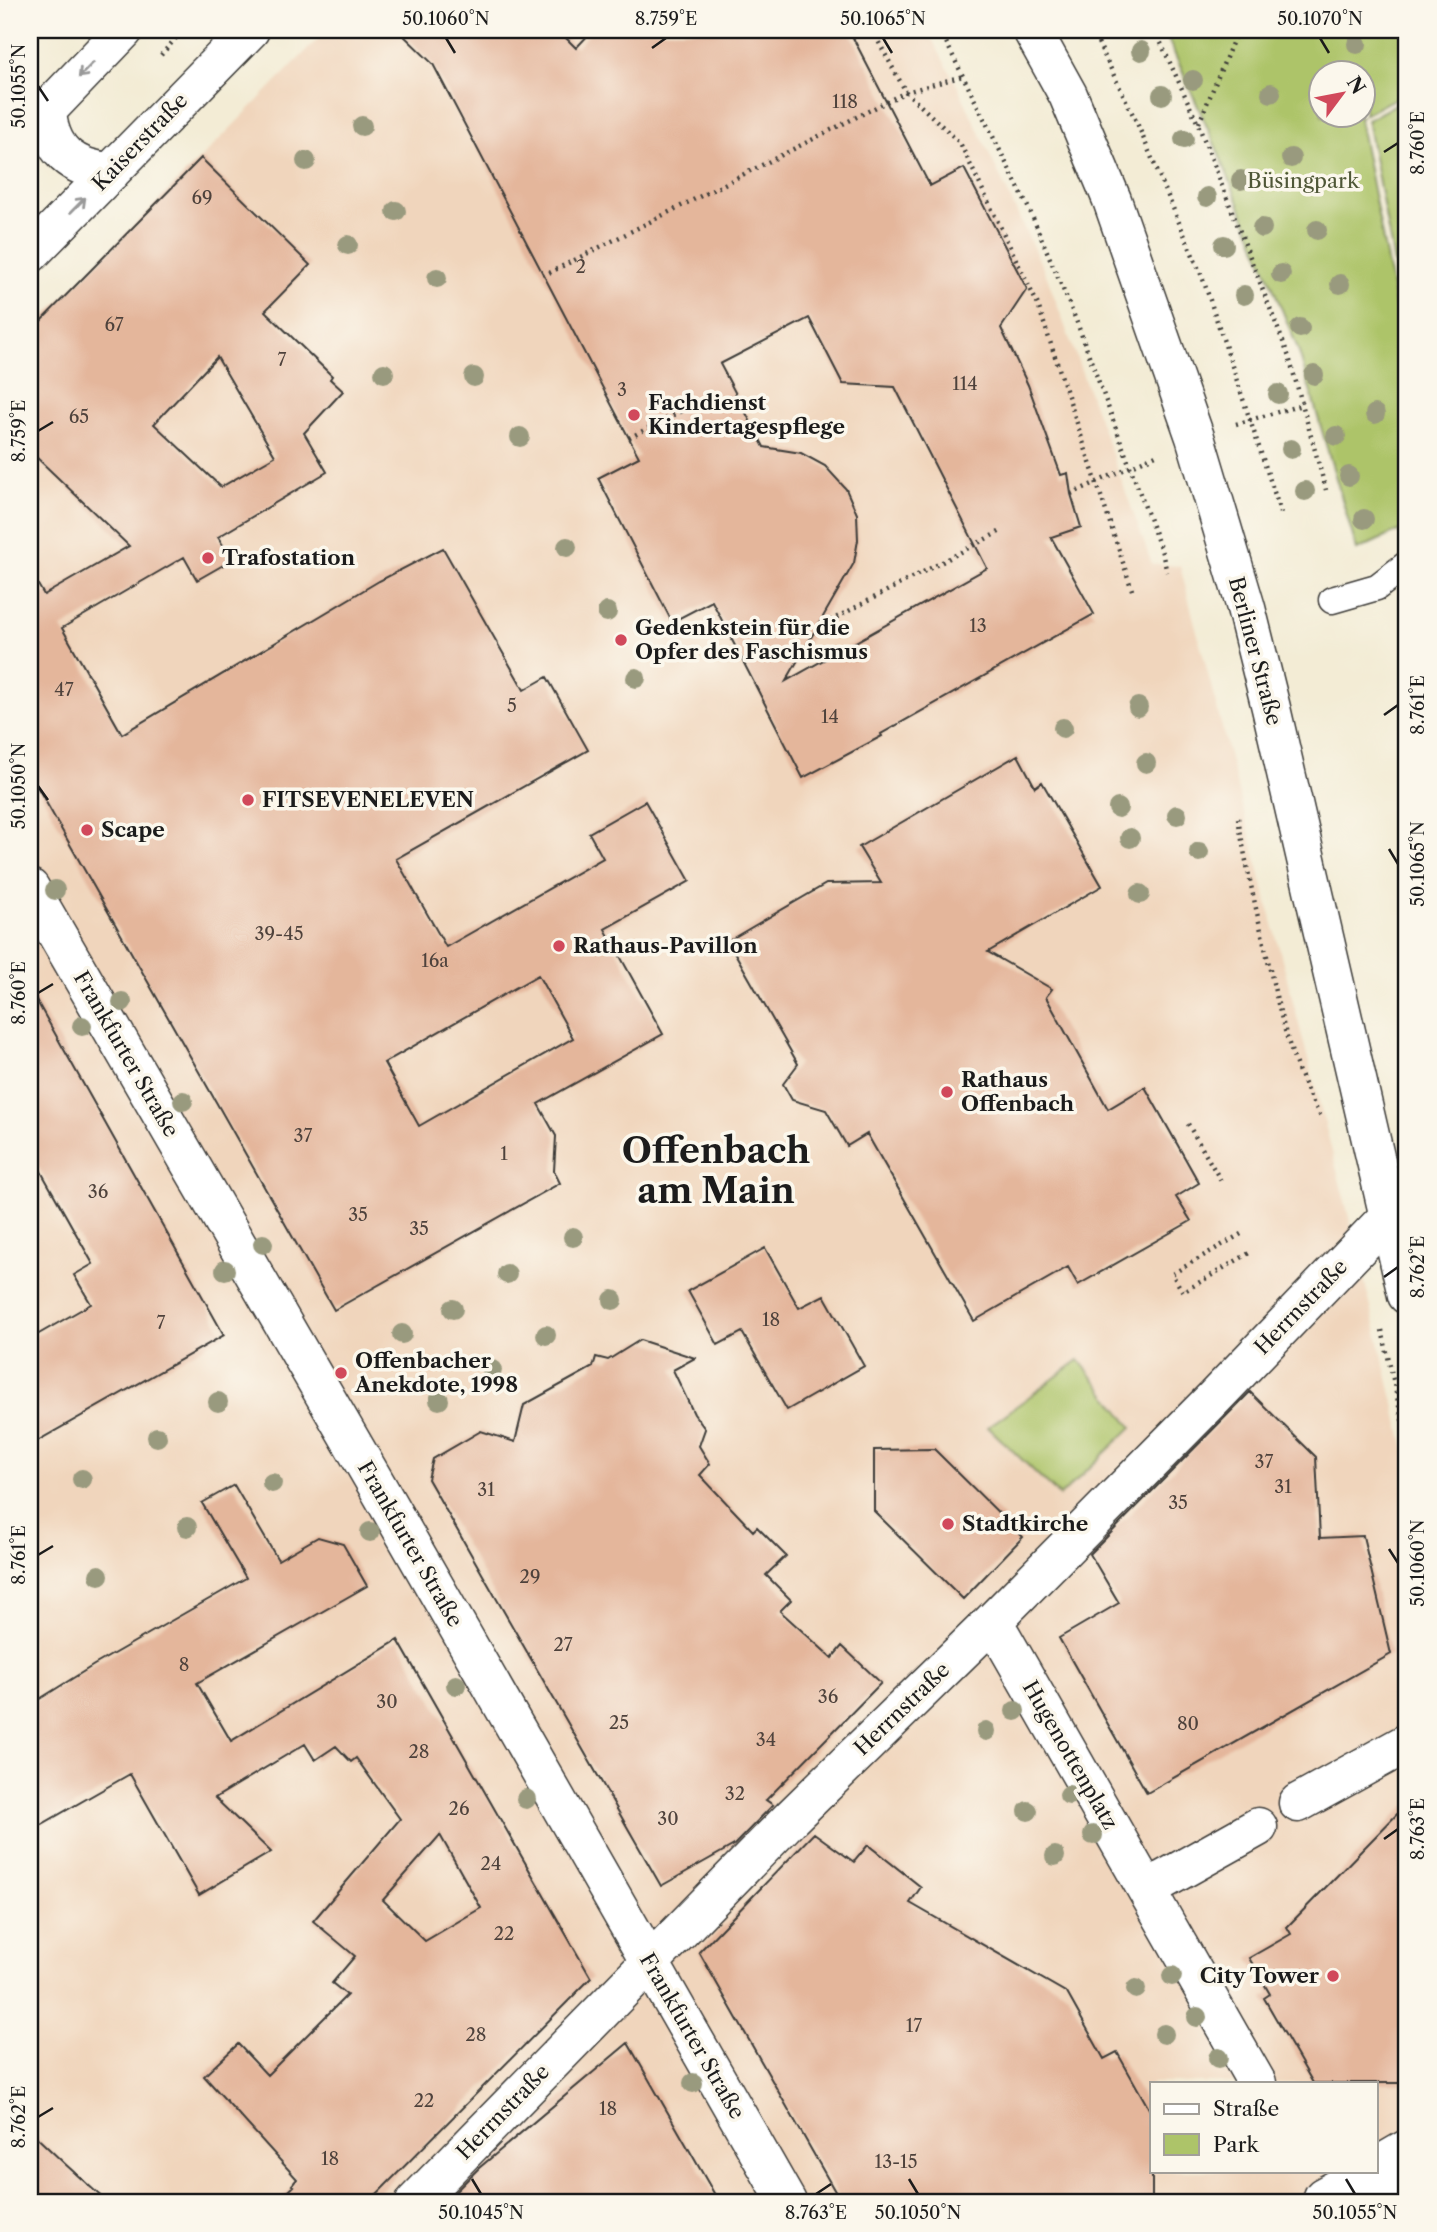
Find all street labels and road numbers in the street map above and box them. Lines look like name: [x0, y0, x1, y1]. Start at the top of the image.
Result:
street label: Kaiserstraße: [87, 88, 192, 196]
street label: Berliner Straße: [1224, 574, 1287, 728]
street label: Frankfurter Straße: [69, 966, 184, 1141]
street label: Herrnstraße: [1249, 1254, 1352, 1359]
street label: Frankfurter Straße: [353, 1456, 468, 1631]
street label: Herrnstraße: [849, 1657, 954, 1760]
street label: Hugenottenplatz: [1018, 1676, 1123, 1834]
street label: Frankfurter Straße: [635, 1948, 750, 2123]
street label: Herrnstraße: [451, 2059, 554, 2164]

